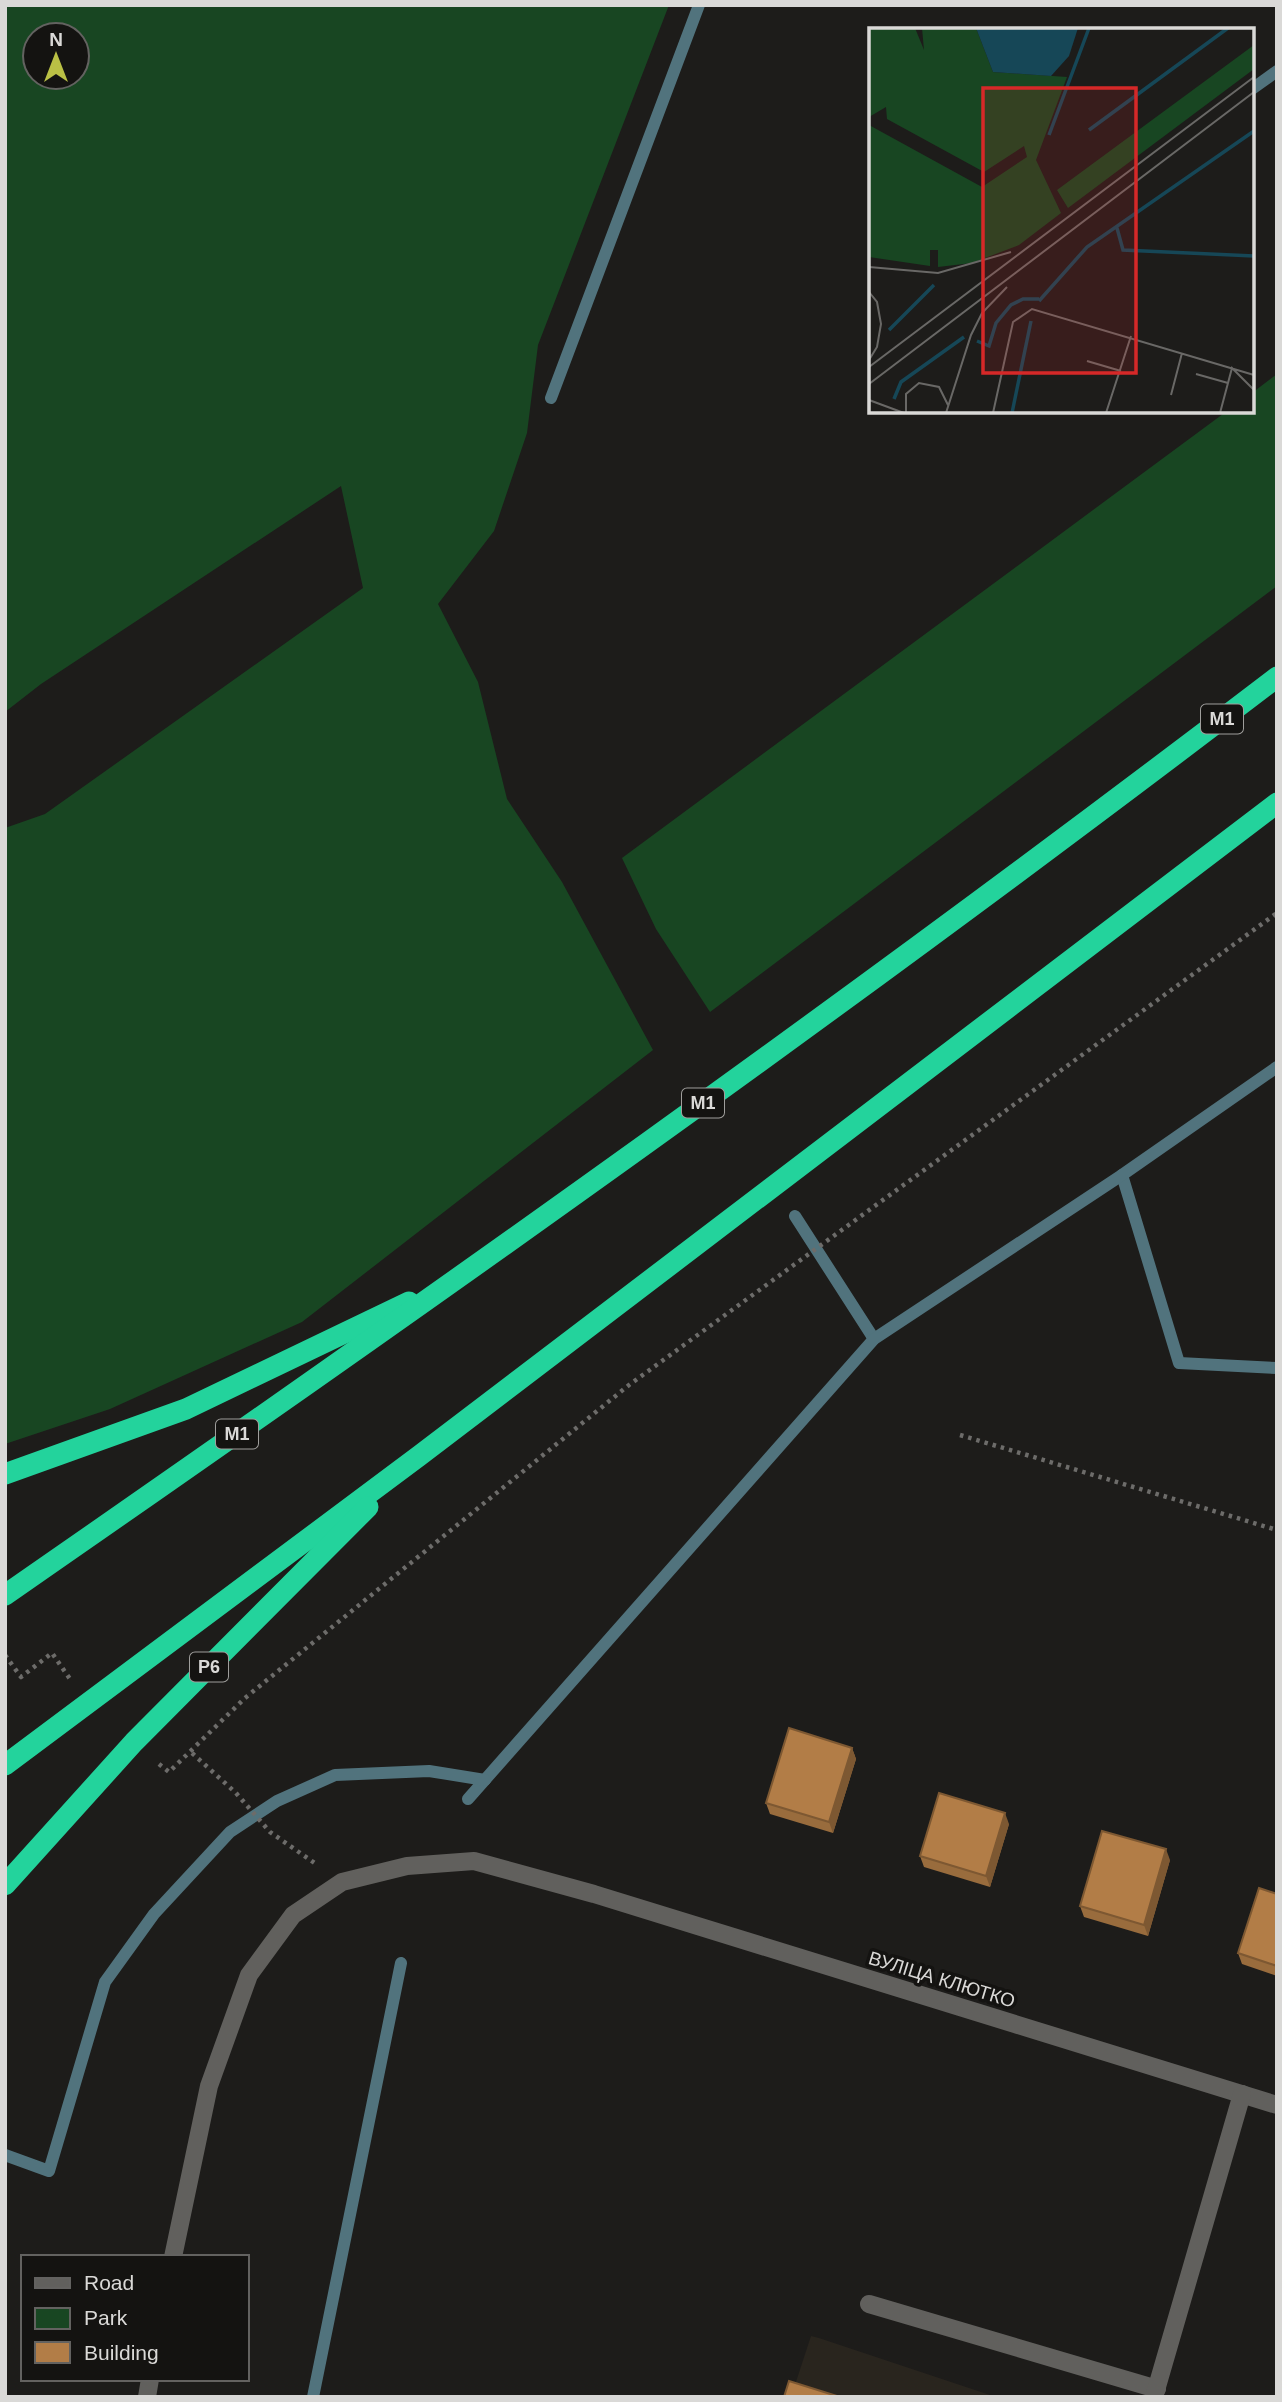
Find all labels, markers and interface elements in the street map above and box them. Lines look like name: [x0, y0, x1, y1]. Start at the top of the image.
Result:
north arrow: [21, 21, 91, 91]
inset map: [869, 28, 1254, 413]
text: N: [49, 29, 63, 50]
road number: М1: [1201, 704, 1243, 734]
road number: М1: [682, 1088, 724, 1118]
road number: М1: [216, 1420, 258, 1448]
road number: Р6: [190, 1652, 228, 1682]
street label: ВУЛІЦА КЛЮТКО: [866, 1947, 1018, 2012]
legend: [21, 2255, 248, 2381]
text: Road: [84, 2271, 134, 2294]
text: Park: [84, 2306, 128, 2329]
text: Building: [84, 2341, 159, 2364]

